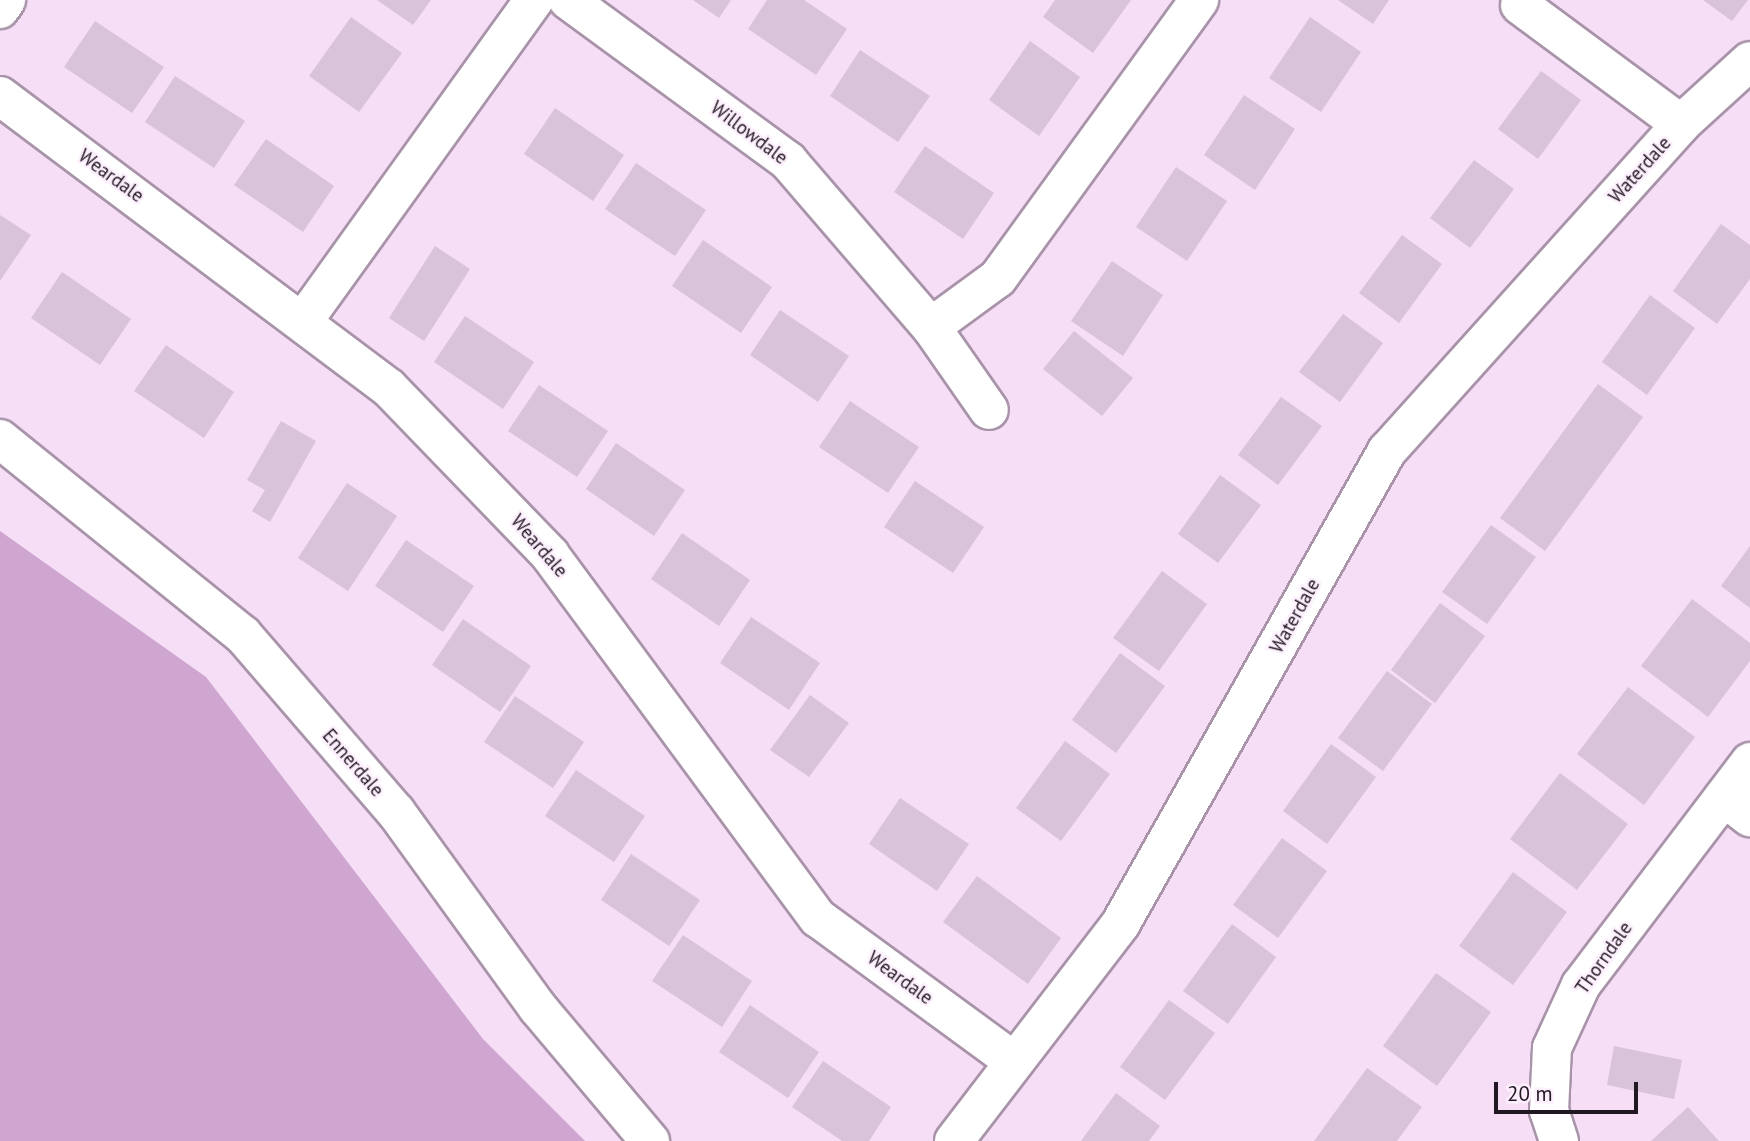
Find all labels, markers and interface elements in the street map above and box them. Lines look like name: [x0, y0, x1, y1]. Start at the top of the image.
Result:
street label: Willowdale: [706, 97, 792, 169]
street label: Waterdale: [1604, 132, 1676, 208]
street label: Weardale: [74, 145, 148, 207]
street label: Weardale: [506, 510, 572, 582]
street label: Waterdale: [1265, 575, 1325, 657]
street label: Ennerdale: [318, 725, 388, 801]
street label: Thorndale: [1571, 918, 1637, 998]
street label: Weardale: [863, 947, 937, 1009]
scale bar: [1498, 1068, 1642, 1112]
text: 20 m: [1507, 1080, 1553, 1107]

